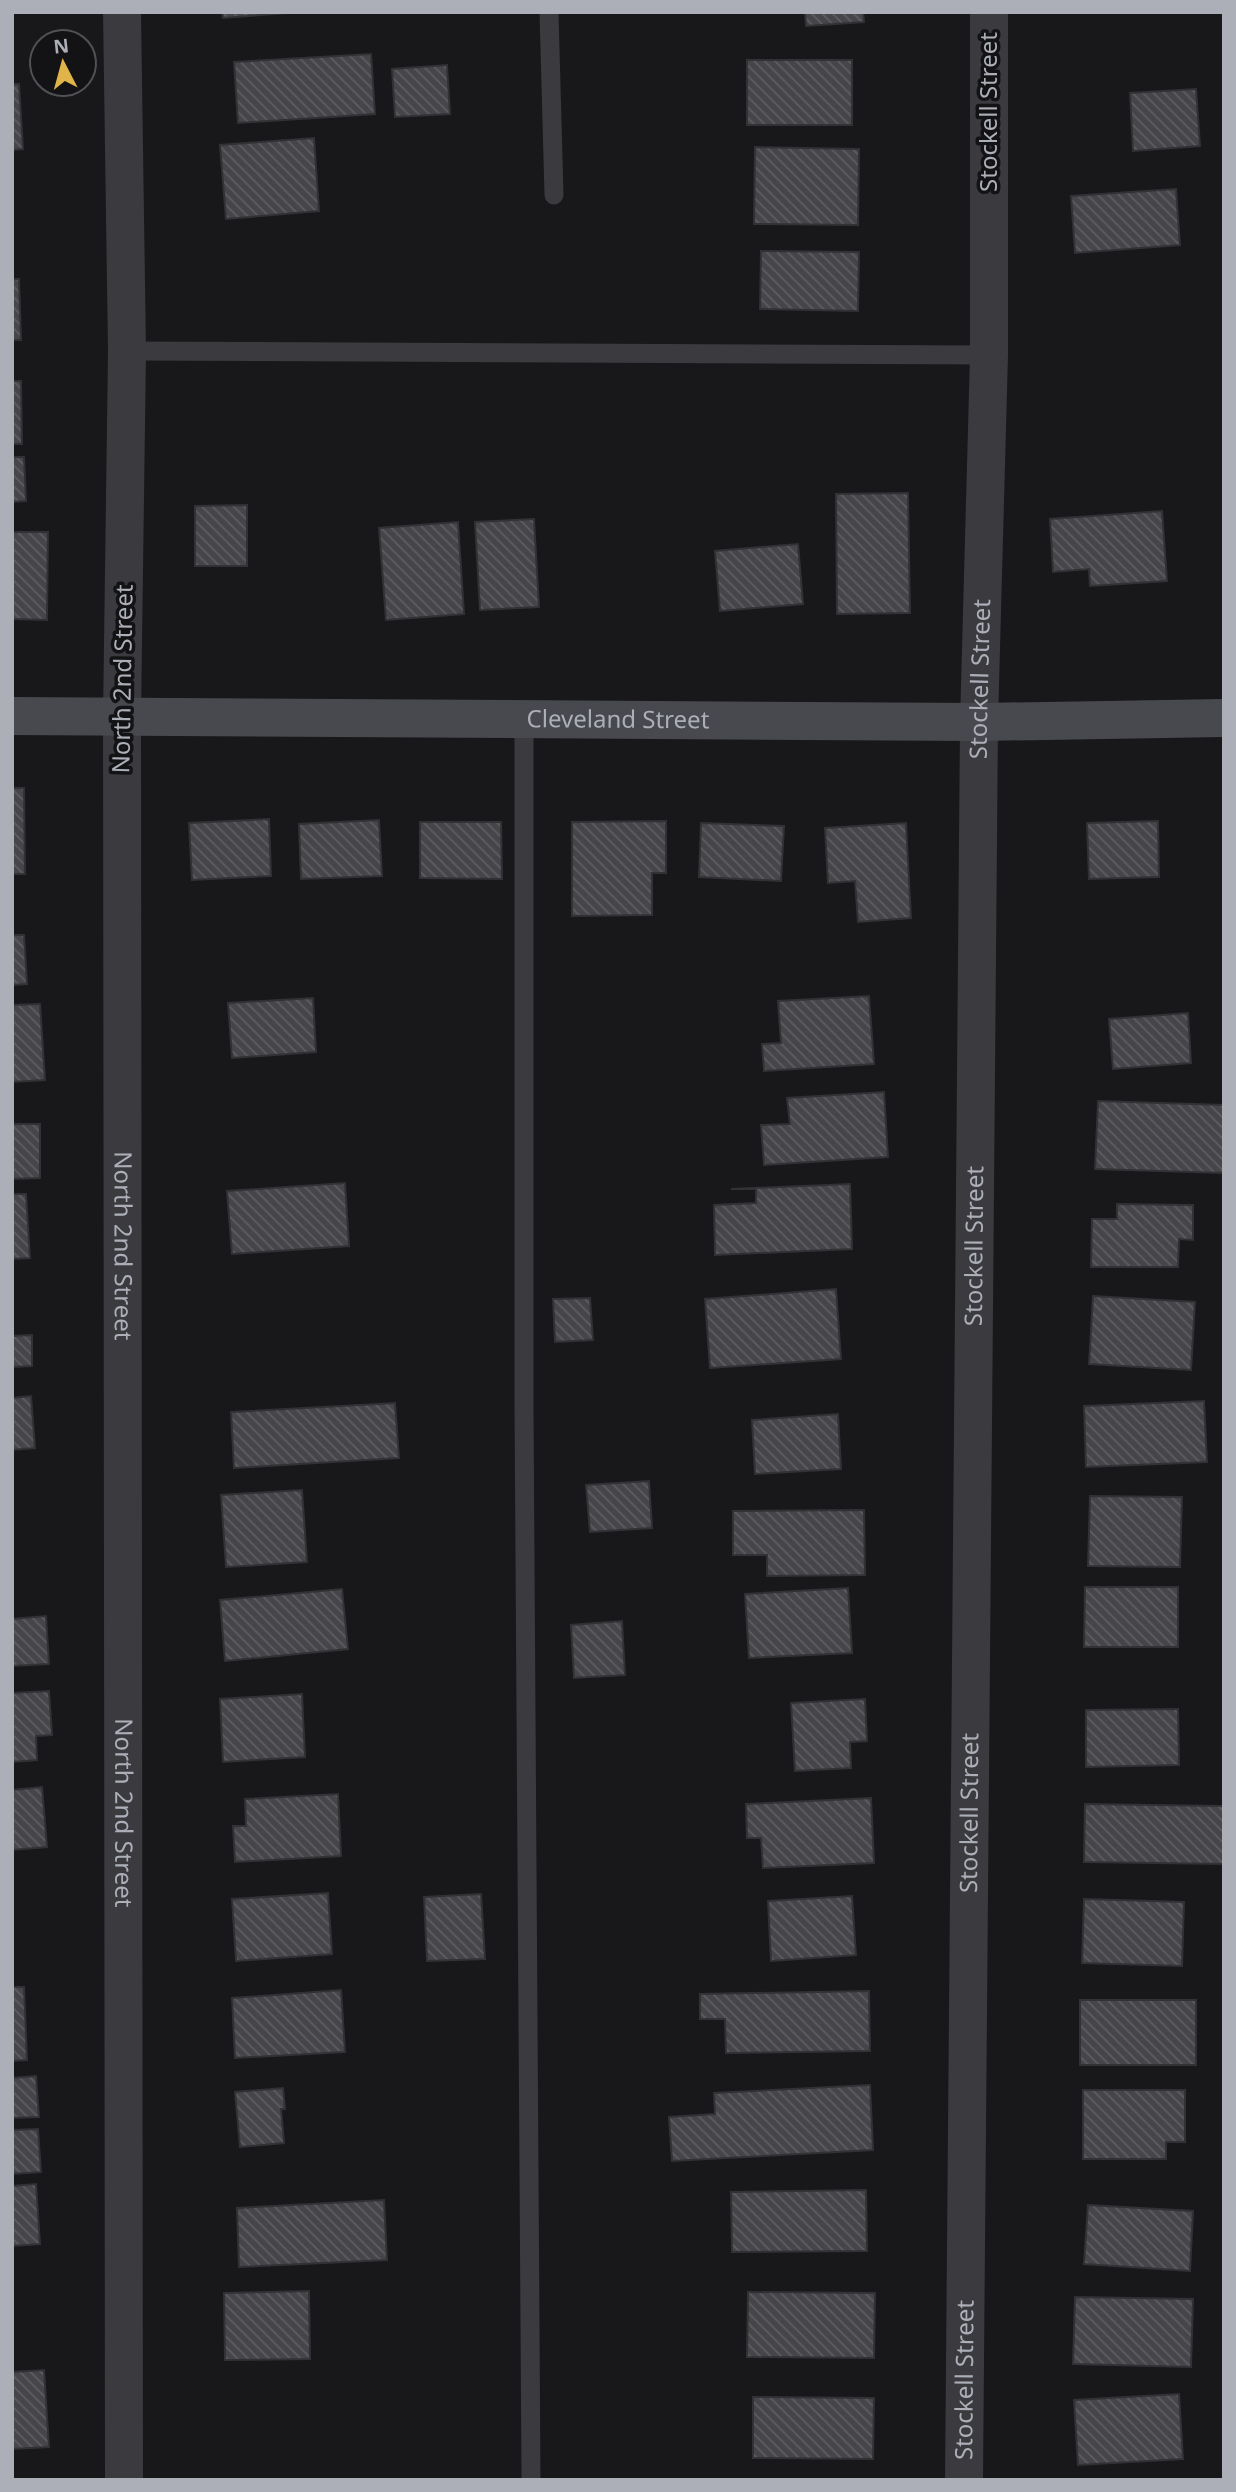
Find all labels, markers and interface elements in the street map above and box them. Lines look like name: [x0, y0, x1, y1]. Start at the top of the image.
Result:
north arrow: [28, 28, 98, 98]
text: N: [52, 32, 70, 60]
street label: Stockell Street: [971, 32, 1004, 192]
street label: North 2nd Street: [103, 584, 140, 774]
street label: Stockell Street: [961, 598, 997, 759]
street label: Cleveland Street: [527, 701, 710, 735]
street label: North 2nd Street: [107, 1151, 141, 1341]
street label: Stockell Street: [956, 1166, 990, 1326]
street label: North 2nd Street: [108, 1718, 141, 1908]
street label: Stockell Street: [951, 1733, 985, 1893]
street label: Stockell Street: [946, 2300, 981, 2460]

